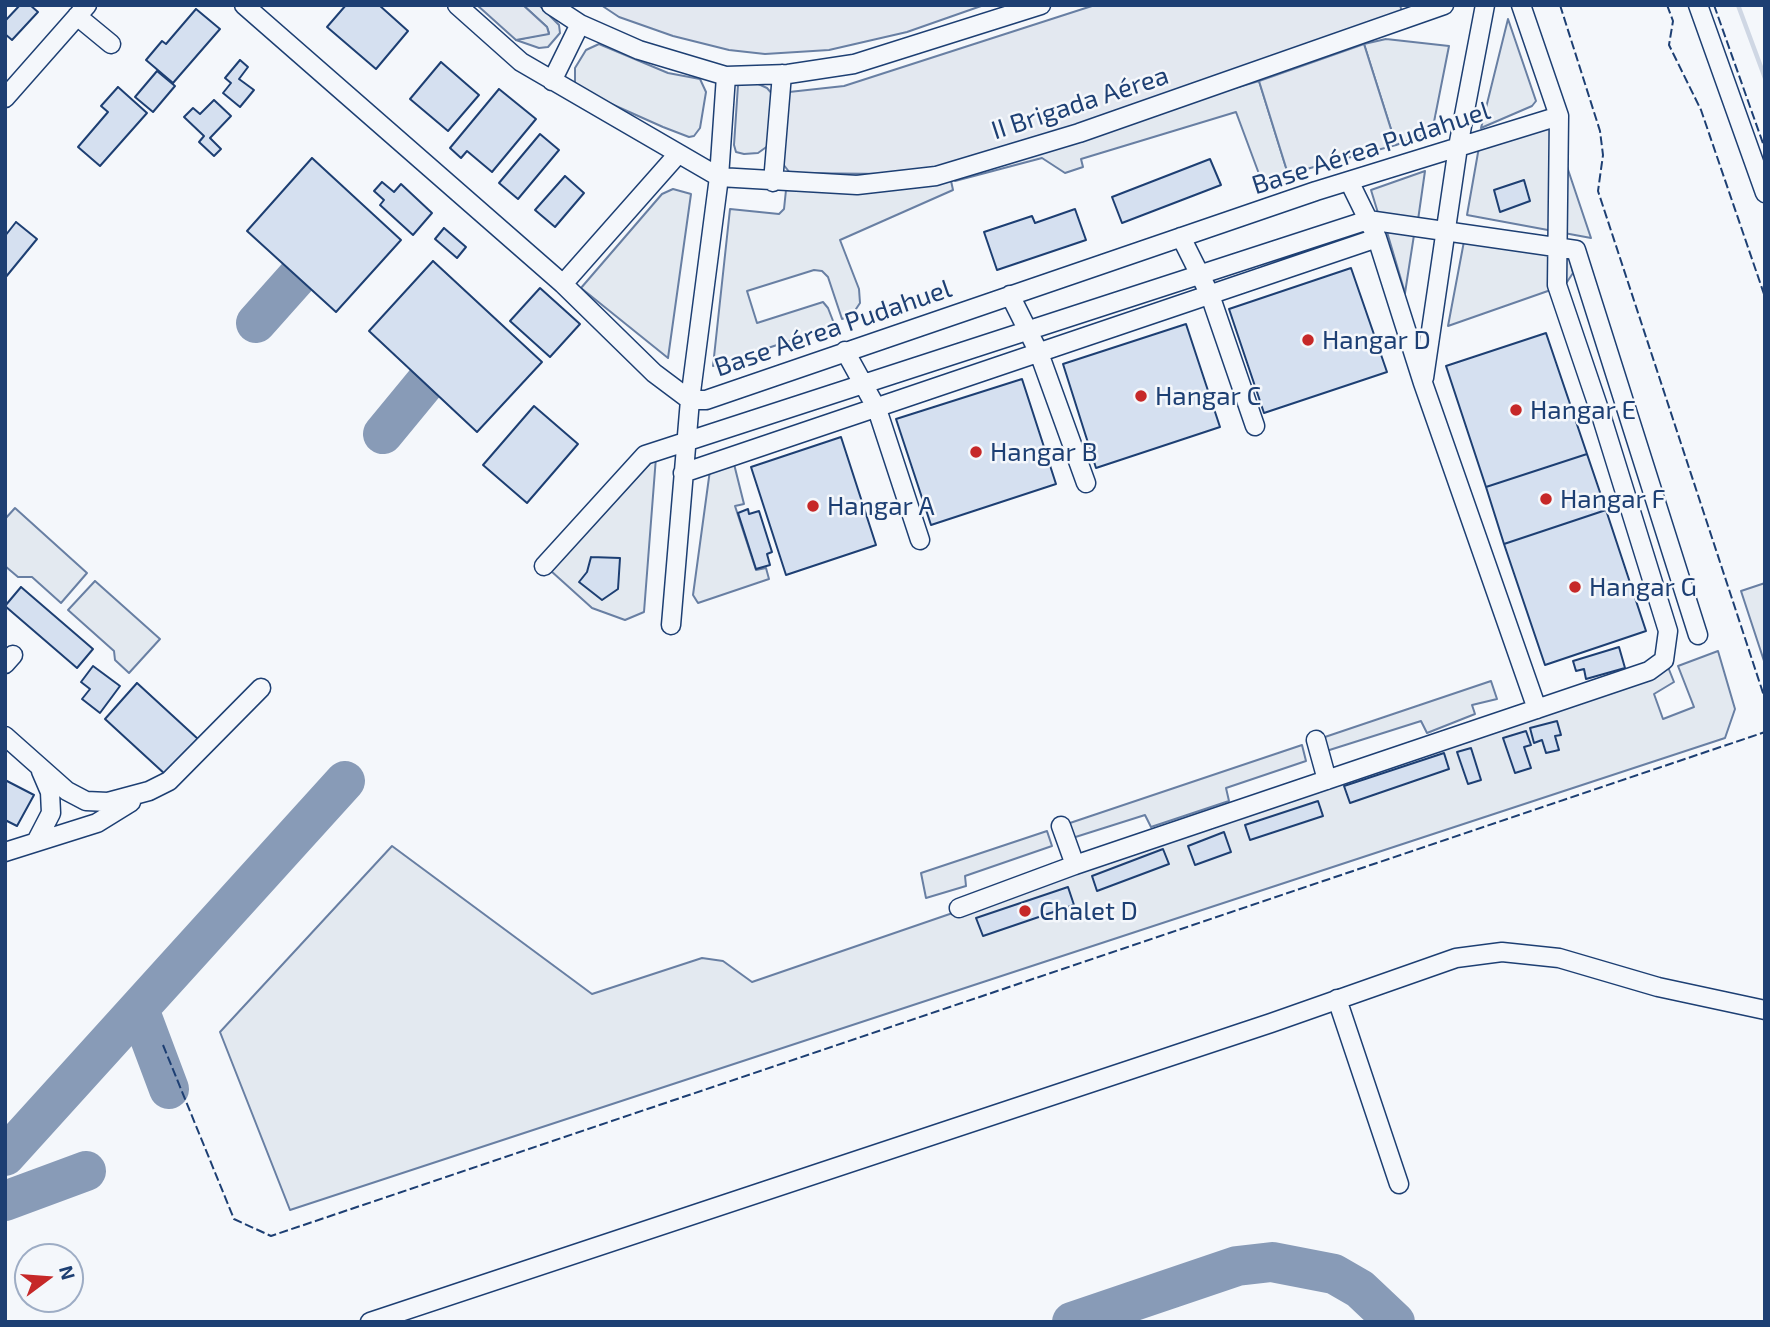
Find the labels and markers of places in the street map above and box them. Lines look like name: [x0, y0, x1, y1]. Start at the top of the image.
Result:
place label: Hangar D: [1322, 324, 1431, 356]
marker: Hangar D: [1300, 332, 1316, 348]
place label: Hangar C: [1155, 380, 1261, 412]
marker: Hangar C: [1133, 388, 1149, 404]
place label: Hangar E: [1530, 394, 1636, 426]
marker: Hangar E: [1508, 402, 1524, 418]
place label: Hangar B: [990, 436, 1098, 468]
marker: Hangar B: [968, 444, 984, 460]
place label: Hangar F: [1560, 483, 1666, 515]
place label: Hangar A: [827, 490, 935, 522]
marker: Hangar F: [1538, 491, 1554, 507]
marker: Hangar A: [805, 498, 821, 514]
place label: Hangar G: [1589, 571, 1697, 603]
marker: Hangar G: [1567, 579, 1583, 595]
place label: Chalet D: [1039, 895, 1138, 927]
marker: Chalet D: [1017, 903, 1033, 919]

